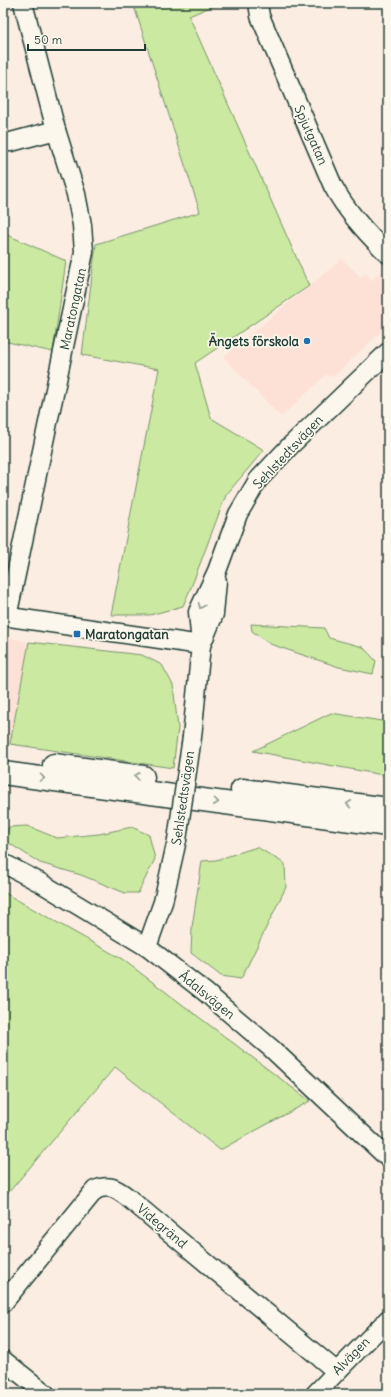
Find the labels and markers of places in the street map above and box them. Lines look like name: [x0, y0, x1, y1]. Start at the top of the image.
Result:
place label: Ängets förskola: [209, 332, 300, 350]
marker: Ängets förskola: [302, 336, 312, 346]
place label: Maratongatan: [85, 626, 169, 643]
marker: Maratongatan: [72, 629, 82, 639]

